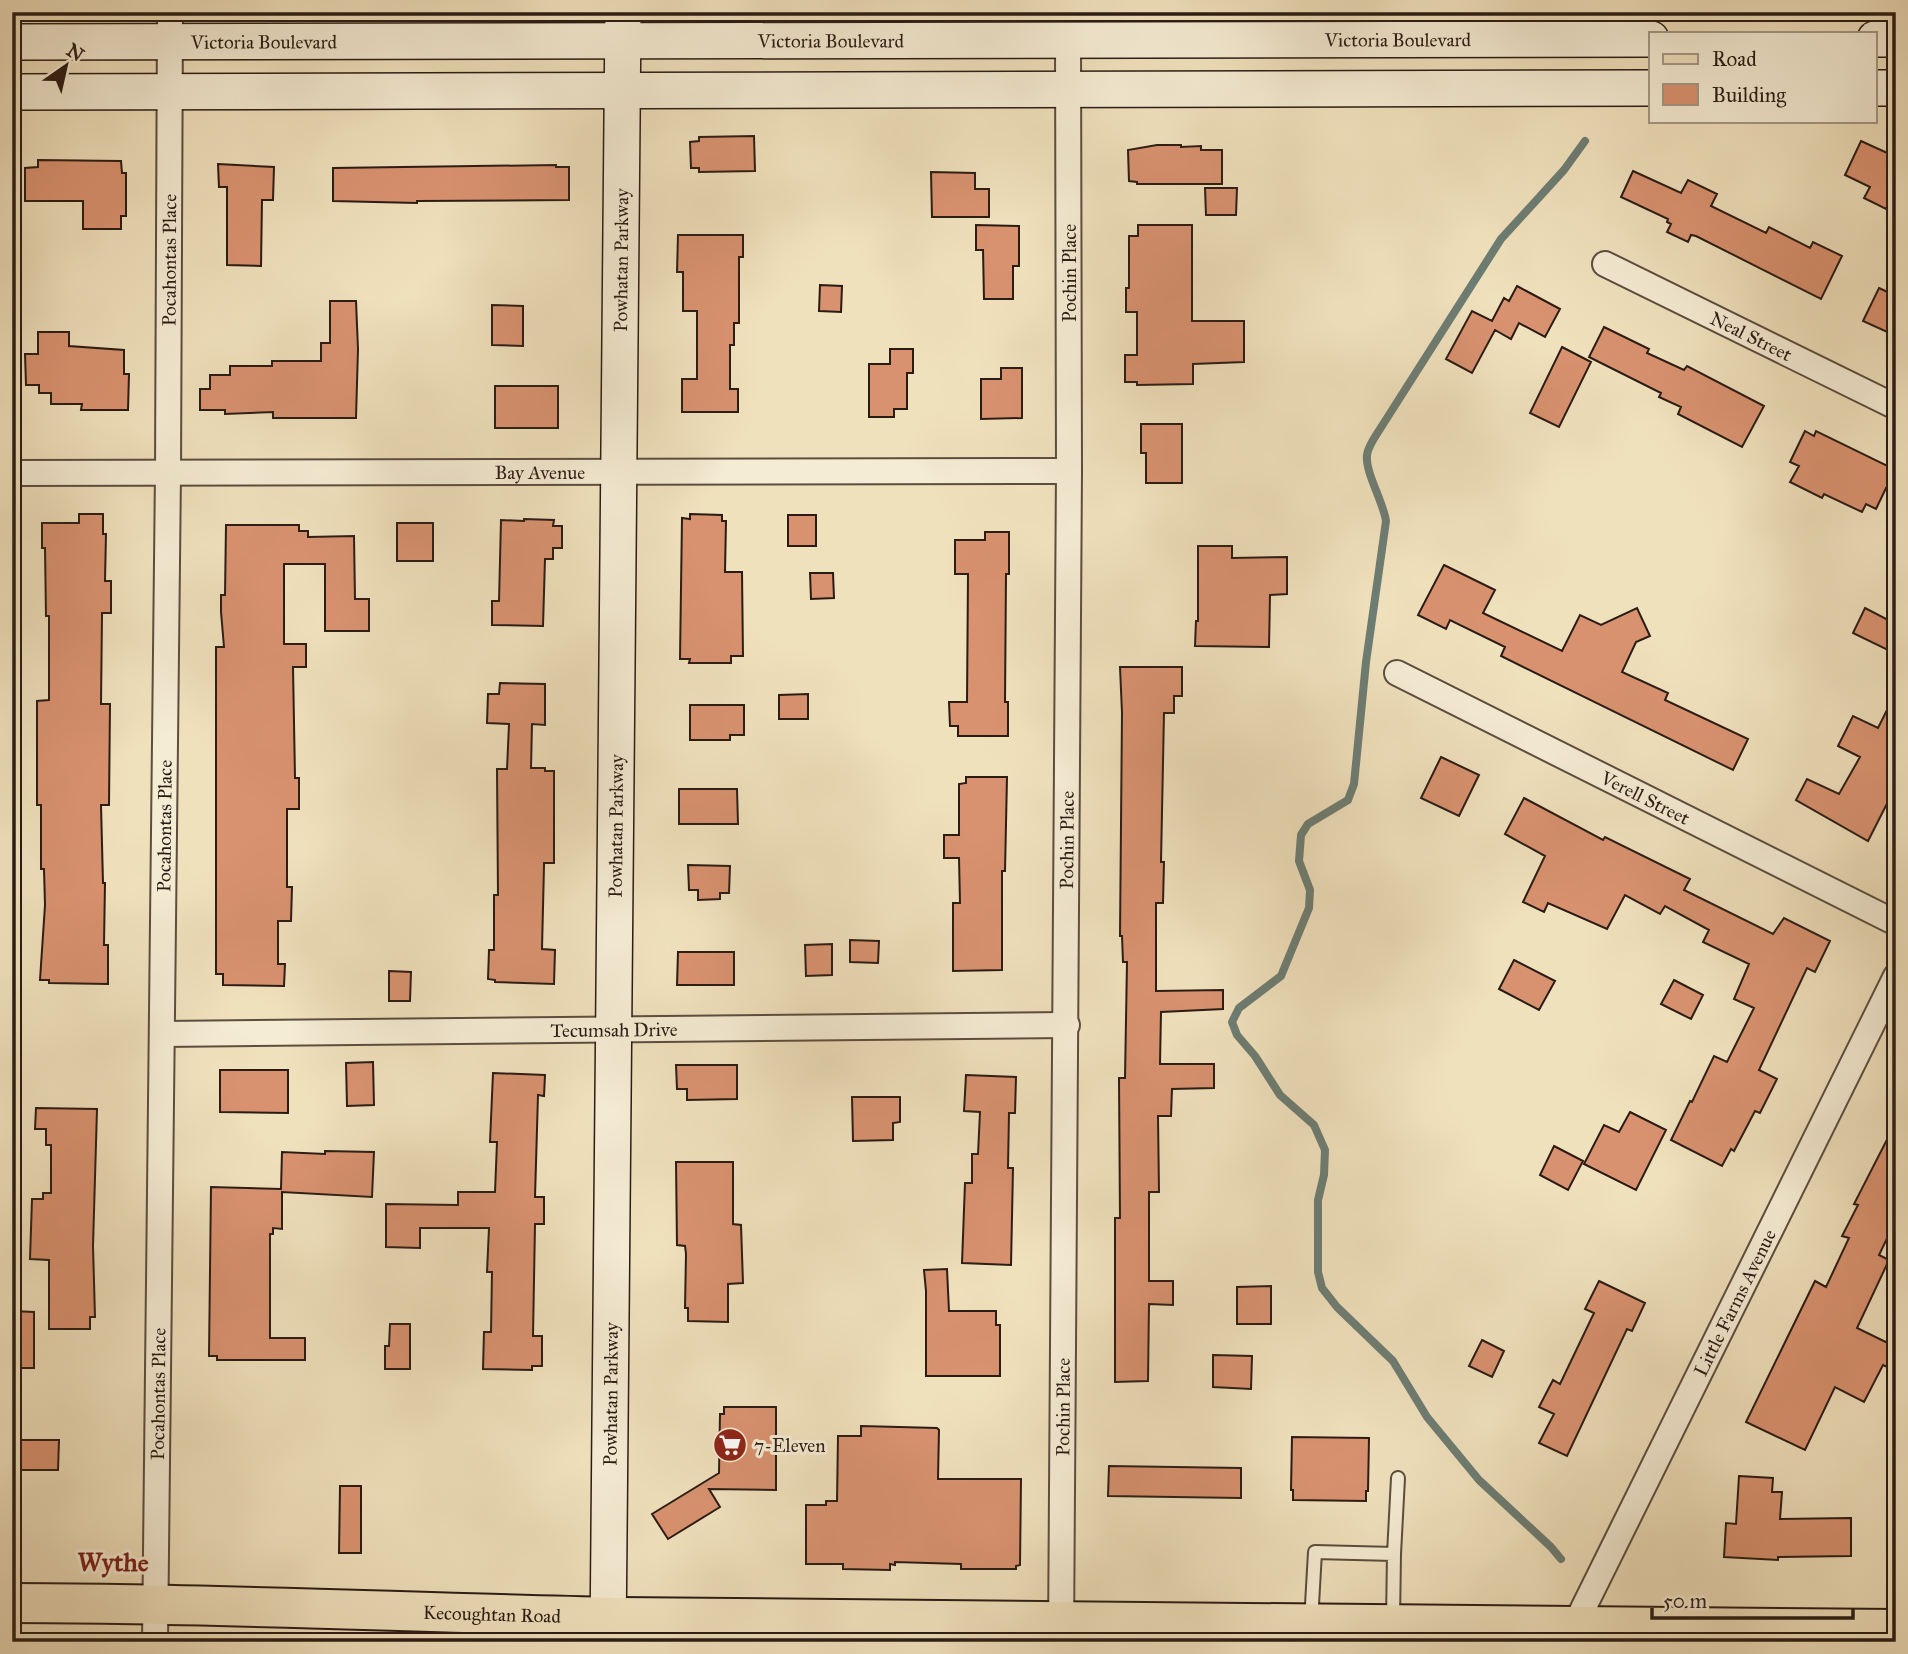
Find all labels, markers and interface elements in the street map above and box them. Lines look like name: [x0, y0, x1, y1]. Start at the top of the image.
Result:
street label: Victoria Boulevard: [1324, 28, 1472, 51]
street label: Victoria Boulevard: [757, 29, 905, 52]
street label: Victoria Boulevard: [190, 30, 338, 53]
north arrow: [32, 32, 102, 102]
legend: [1649, 32, 1876, 122]
text: N: [62, 38, 88, 66]
text: Road: [1712, 46, 1757, 72]
text: Building: [1712, 82, 1786, 108]
street label: Powhatan Parkway: [609, 187, 633, 332]
street label: Pocahontas Place: [157, 194, 181, 326]
street label: Pochin Place: [1058, 224, 1081, 322]
street label: Neal Street: [1707, 306, 1796, 366]
street label: Bay Avenue: [495, 460, 585, 484]
street label: Powhatan Parkway: [603, 753, 628, 898]
street label: Pocahontas Place: [152, 760, 176, 892]
street label: Verell Street: [1596, 765, 1694, 830]
street label: Pochin Place: [1055, 791, 1078, 889]
street label: Tecumsah Drive: [550, 1017, 678, 1042]
street label: Little Farms Avenue: [1688, 1225, 1781, 1380]
street label: Powhatan Parkway: [598, 1321, 622, 1466]
street label: Pocahontas Place: [146, 1328, 170, 1460]
street label: Pochin Place: [1051, 1358, 1074, 1456]
supermarket icon: 7-Eleven: [711, 1426, 749, 1464]
place label: 7-Eleven: [754, 1434, 826, 1457]
district label: Wythe: [78, 1546, 149, 1578]
scale bar: [1652, 1577, 1854, 1621]
text: 50 m: [1663, 1588, 1708, 1614]
street label: Kecoughtan Road: [422, 1600, 562, 1627]

